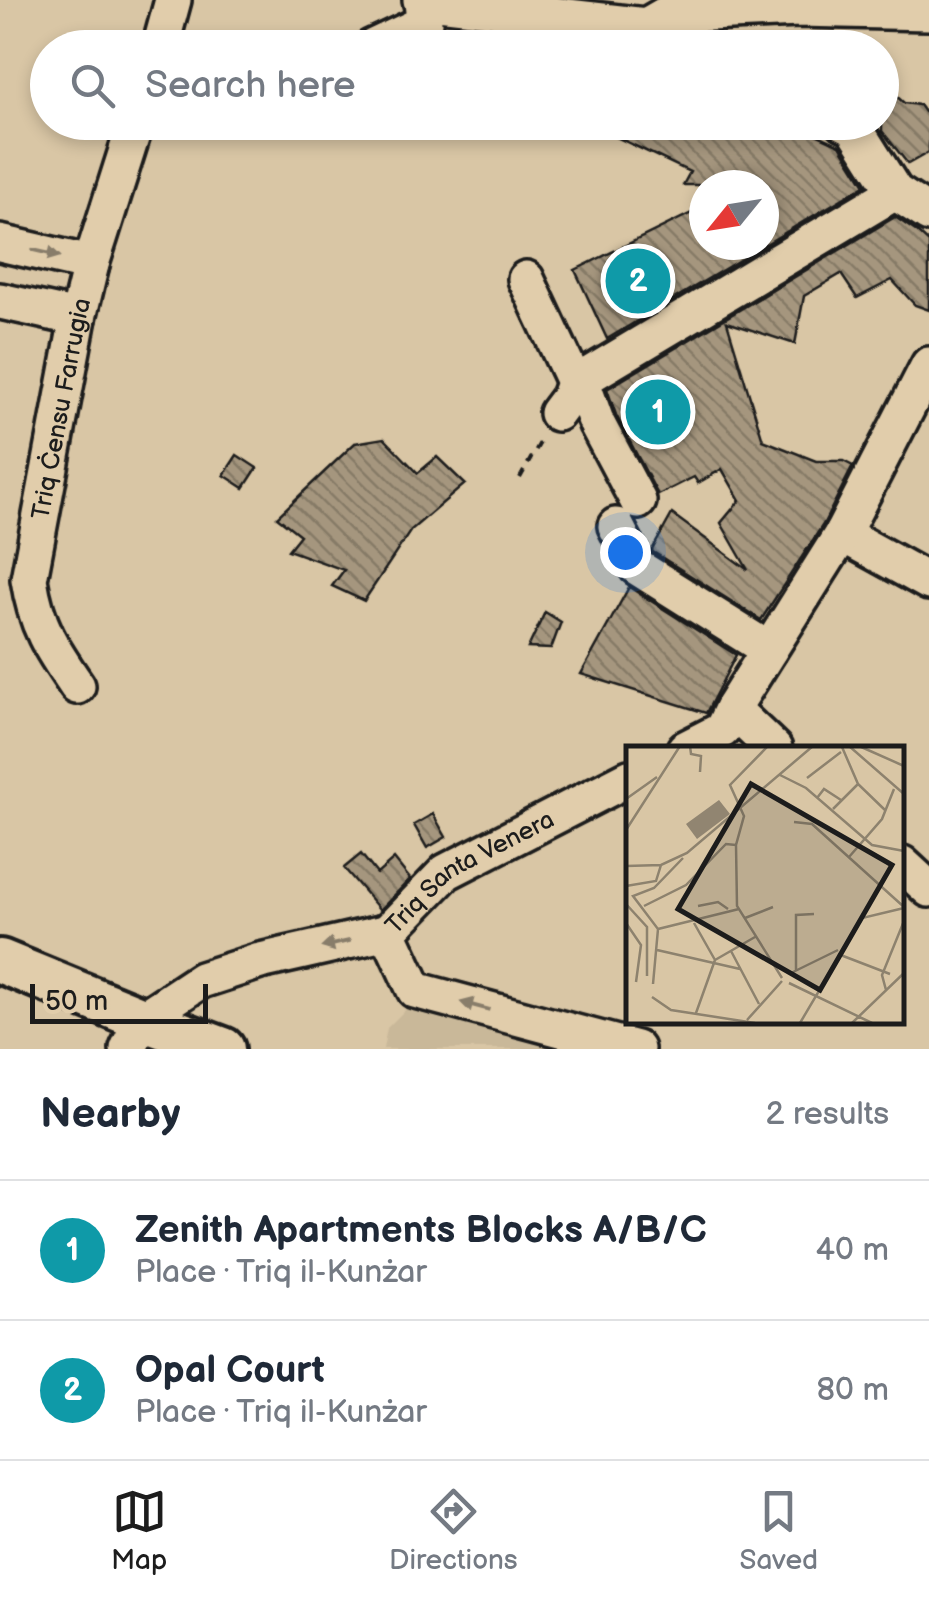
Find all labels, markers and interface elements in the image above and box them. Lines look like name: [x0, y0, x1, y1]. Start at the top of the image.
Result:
search box: [30, 30, 899, 140]
icon: search: [65, 58, 120, 113]
text: Search here: [145, 63, 356, 108]
north arrow: [689, 170, 779, 260]
pin: 2: [606, 244, 670, 318]
one-way arrow: [31, 246, 62, 261]
street label: Triq Ċensu Farrugia: [25, 295, 98, 522]
pin: 1: [626, 374, 690, 450]
your location: [600, 527, 651, 578]
inset map: [626, 746, 904, 1024]
street label: Triq Santa Venera: [379, 804, 559, 941]
one-way arrow: [320, 937, 351, 952]
scale bar: [30, 979, 208, 1024]
text: 50 m: [45, 985, 108, 1018]
one-way arrow: [459, 998, 490, 1013]
text: Nearby: [40, 1089, 180, 1140]
text: 2 results: [765, 1095, 889, 1134]
text: Zenith Apartments Blocks A/B/C: [135, 1208, 707, 1253]
text: 1: [66, 1231, 79, 1270]
text: 40 m: [816, 1231, 889, 1270]
text: Place · Triq il-Kunżar: [135, 1253, 427, 1292]
text: Opal Court: [135, 1348, 325, 1393]
text: 2: [63, 1371, 82, 1410]
text: 80 m: [816, 1371, 889, 1410]
text: Place · Triq il-Kunżar: [135, 1393, 427, 1432]
tab: Map: [111, 1484, 167, 1577]
tab: Directions: [389, 1484, 518, 1577]
tab: Saved: [740, 1484, 818, 1577]

